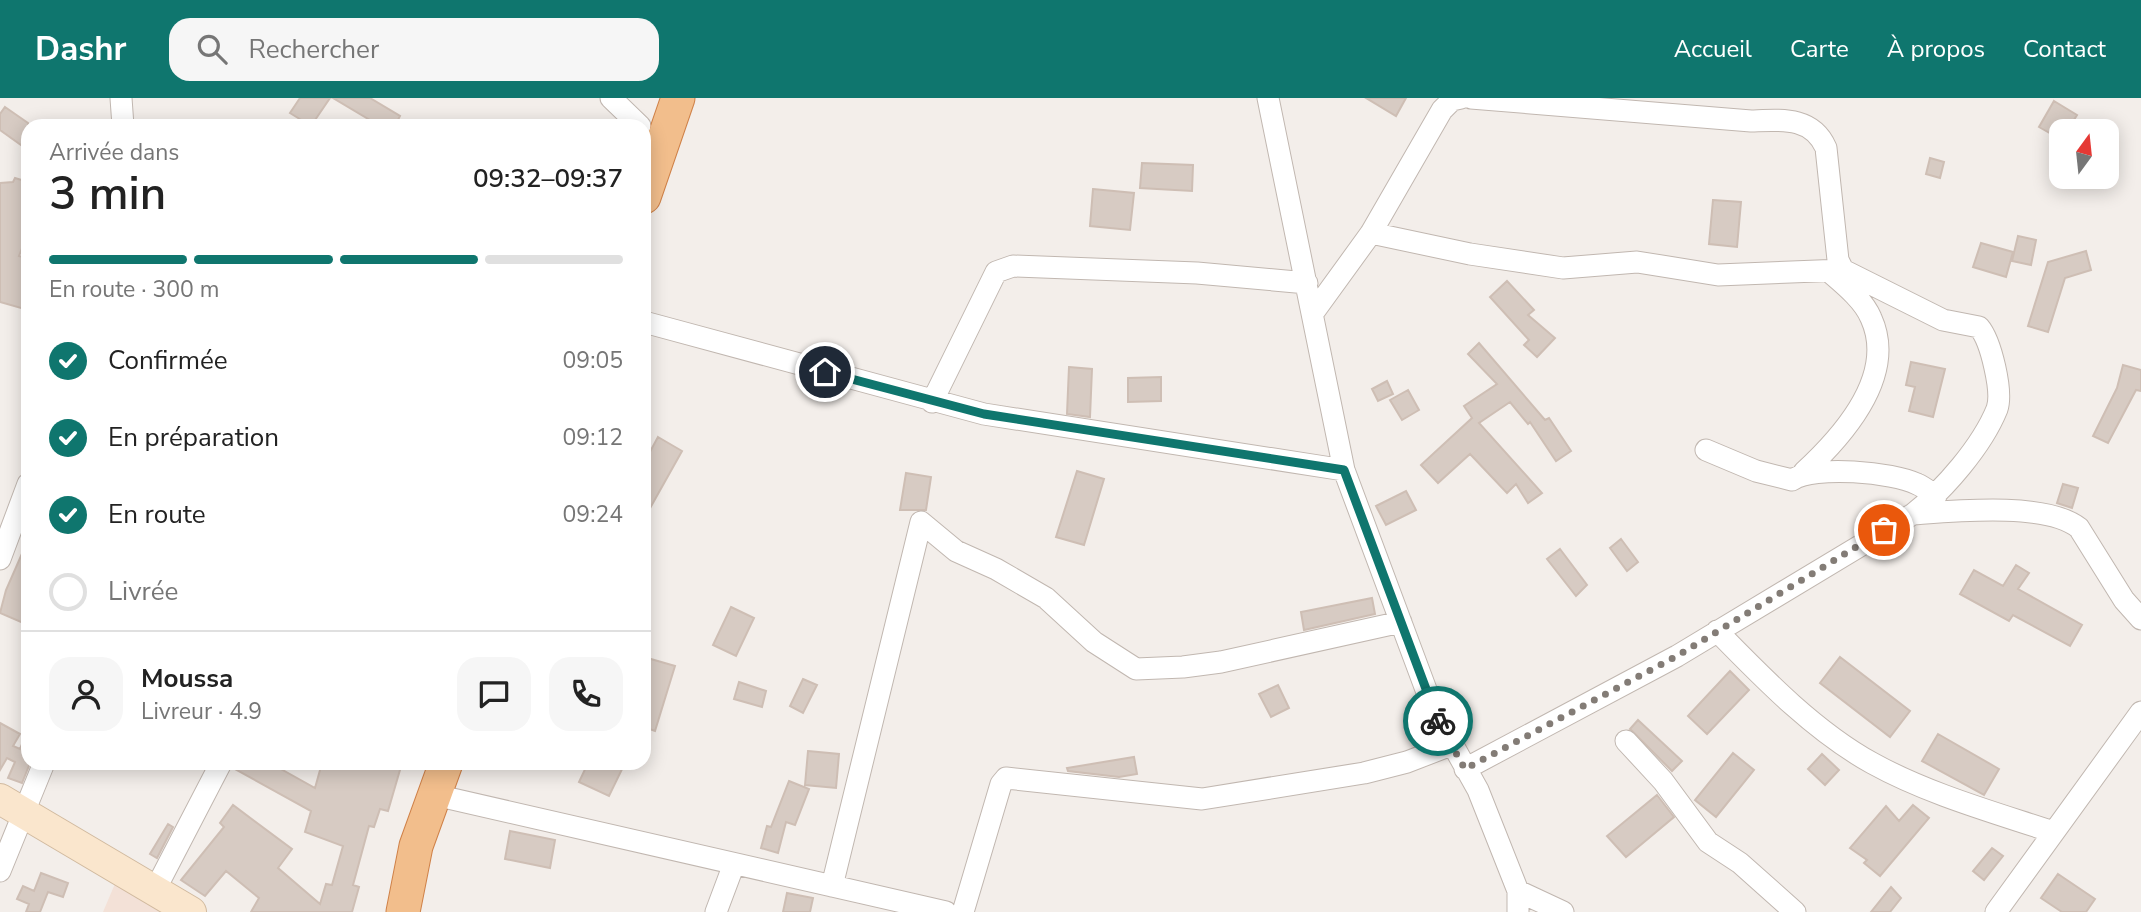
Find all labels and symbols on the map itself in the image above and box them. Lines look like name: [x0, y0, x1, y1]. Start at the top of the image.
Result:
north arrow: [2049, 119, 2119, 189]
pin: [795, 342, 855, 402]
pin: [1854, 500, 1914, 560]
courier: [1403, 686, 1473, 756]

